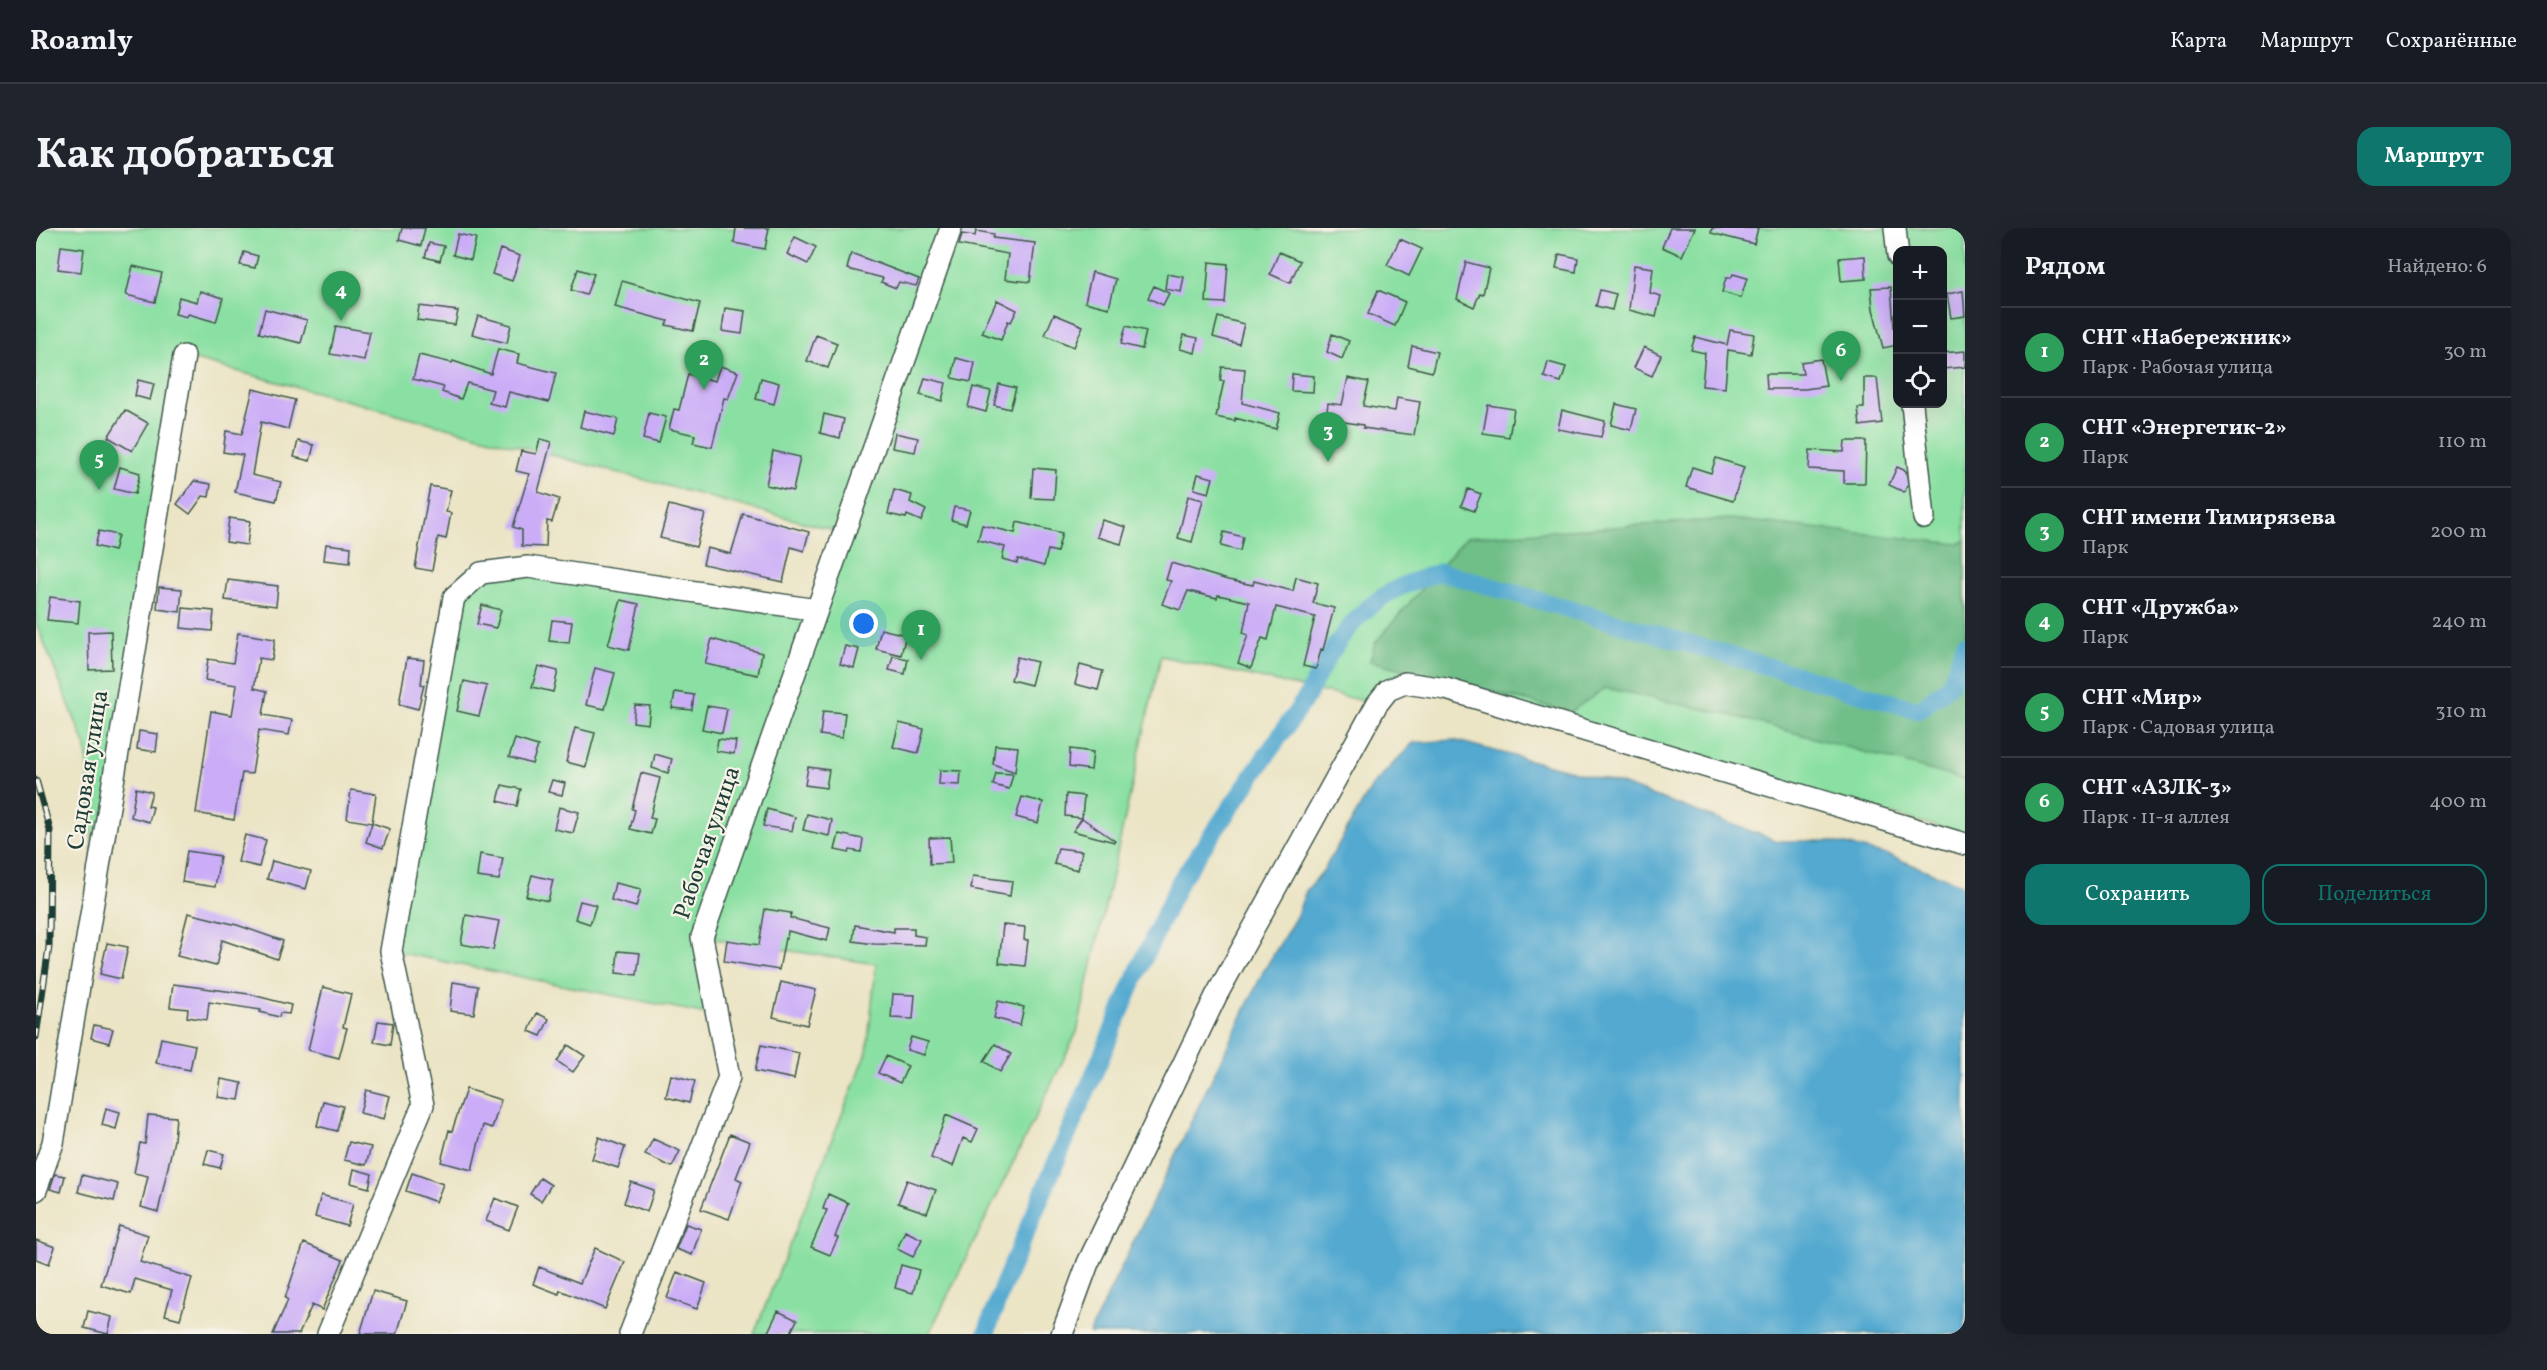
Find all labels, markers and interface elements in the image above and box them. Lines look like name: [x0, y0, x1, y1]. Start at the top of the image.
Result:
text: Roamly: [30, 22, 133, 61]
text: Карта: [2170, 27, 2227, 56]
text: Маршрут: [2260, 27, 2353, 56]
text: Сохранённые: [2386, 27, 2517, 56]
text: Как добраться: [36, 127, 335, 186]
button: Маршрут: [2357, 127, 2511, 186]
map controls: [1893, 246, 1947, 408]
button: +: [1893, 246, 1947, 300]
text: Рядом: [2025, 249, 2105, 285]
text: Найдено: 6: [2387, 253, 2487, 281]
pin: 4: [322, 272, 360, 321]
button: −: [1893, 300, 1947, 354]
text: СНТ «Набережник»: [2082, 323, 2292, 354]
pin: 6: [1822, 332, 1860, 381]
text: 1: [2040, 338, 2049, 366]
text: 30 m: [2443, 338, 2487, 366]
pin: 2: [684, 340, 724, 390]
button: locate: [1893, 354, 1947, 408]
text: Парк · Рабочая улица: [2082, 354, 2273, 382]
pin: 3: [1308, 412, 1348, 462]
text: СНТ «Энергетик-2»: [2082, 413, 2287, 444]
text: 2: [2039, 428, 2050, 456]
text: 110 m: [2438, 428, 2487, 456]
pin: 5: [80, 440, 118, 490]
text: Парк: [2082, 444, 2128, 472]
text: СНТ имени Тимирязева: [2082, 503, 2336, 534]
text: 3: [2039, 518, 2050, 546]
text: 200 m: [2430, 518, 2487, 546]
text: Парк: [2082, 534, 2128, 562]
text: СНТ «Дружба»: [2082, 593, 2239, 624]
text: 4: [2038, 608, 2051, 636]
text: 240 m: [2432, 608, 2487, 636]
your location: [849, 609, 878, 638]
pin: 1: [902, 610, 940, 660]
text: Парк: [2082, 624, 2128, 652]
text: СНТ «Мир»: [2082, 683, 2202, 714]
street label: Садовая улица: [60, 688, 118, 852]
text: 5: [2040, 698, 2049, 726]
text: 310 m: [2435, 698, 2487, 726]
text: Парк · Садовая улица: [2082, 714, 2275, 742]
street label: Рабочая улица: [666, 762, 750, 924]
text: СНТ «АЗЛК-3»: [2082, 773, 2232, 804]
text: 6: [2039, 788, 2050, 816]
text: 400 m: [2429, 788, 2487, 816]
text: Парк · 11-я аллея: [2082, 804, 2230, 832]
button: Сохранить: [2025, 864, 2250, 925]
button: Поделиться: [2262, 864, 2487, 925]

